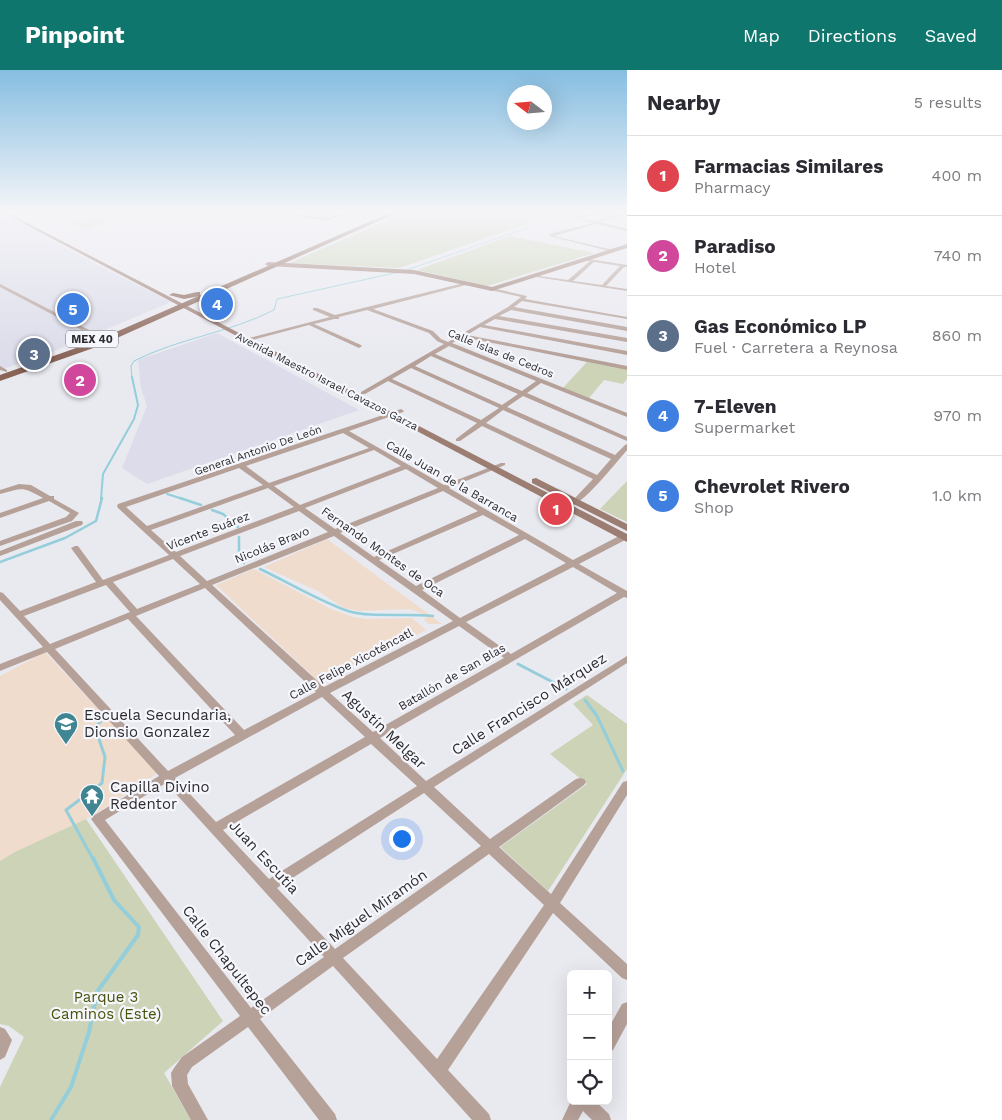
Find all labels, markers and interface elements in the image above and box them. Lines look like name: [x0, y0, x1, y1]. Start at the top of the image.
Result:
text: Pinpoint: [25, 21, 125, 49]
text: Map: [743, 25, 780, 46]
text: Directions: [808, 25, 897, 46]
text: Saved: [925, 25, 977, 46]
north arrow: [507, 85, 552, 130]
text: Nearby: [647, 90, 720, 115]
text: 5 results: [914, 93, 982, 112]
text: Farmacias Similares: [694, 155, 883, 178]
text: 1: [660, 166, 666, 185]
text: 400 m: [932, 166, 982, 185]
text: Pharmacy: [694, 178, 770, 197]
text: Paradiso: [694, 235, 776, 258]
text: 2: [658, 246, 668, 265]
text: 740 m: [934, 246, 982, 265]
text: Hotel: [694, 258, 736, 277]
pin: 4: [201, 285, 233, 323]
pin: 5: [57, 290, 89, 328]
text: Gas Económico LP: [694, 315, 867, 338]
street label: Calle Islas de Cedros: [446, 326, 556, 381]
text: 3: [658, 326, 668, 345]
text: 860 m: [932, 326, 982, 345]
road number: MEX 40: [66, 330, 118, 348]
street label: Avenida Maestro Israel Cavazos Garza: [233, 330, 420, 433]
pin: 3: [18, 335, 50, 373]
text: Fuel · Carretera a Reynosa: [694, 338, 898, 357]
pin: 2: [64, 361, 96, 399]
text: 7-Eleven: [694, 395, 777, 418]
text: 4: [658, 406, 668, 425]
text: 970 m: [933, 406, 982, 425]
text: Supermarket: [694, 418, 795, 437]
street label: General Antonio De León: [193, 423, 324, 478]
street label: Calle Juan de la Barranca: [383, 437, 521, 525]
text: Chevrolet Rivero: [694, 475, 850, 498]
text: 5: [658, 486, 668, 505]
text: 1.0 km: [932, 486, 982, 505]
pin: 1: [540, 490, 572, 528]
text: Shop: [694, 498, 734, 517]
street label: Fernando Montes de Oca: [319, 504, 447, 600]
street label: Vicente Suárez: [164, 509, 252, 553]
street label: Nicolás Bravo: [233, 524, 311, 566]
street label: Calle Felipe Xicoténcatl: [287, 625, 415, 703]
street label: Batallón de San Blas: [396, 641, 508, 713]
street label: Calle Francisco Márquez: [448, 649, 610, 759]
street label: Agustín Melgar: [338, 686, 430, 772]
place label: Escuela Secundaria, Dionsio Gonzalez: [84, 706, 231, 741]
school or university icon: Escuela Secundaria, Dionsio Gonzalez: [53, 711, 79, 745]
place label: Capilla Divino Redentor: [110, 778, 209, 813]
temple icon: Capilla Divino Redentor: [79, 783, 105, 817]
street label: Juan Escutia: [225, 816, 303, 898]
your location: [389, 826, 415, 852]
street label: Calle Miguel Miramón: [291, 865, 431, 971]
street label: Calle Chapultepec: [179, 902, 275, 1018]
map controls: [567, 970, 612, 1105]
button: +: [567, 970, 612, 1015]
park label: Parque 3 Caminos (Este): [51, 988, 161, 1023]
button: −: [567, 1015, 612, 1060]
button: locate: [567, 1060, 612, 1105]

